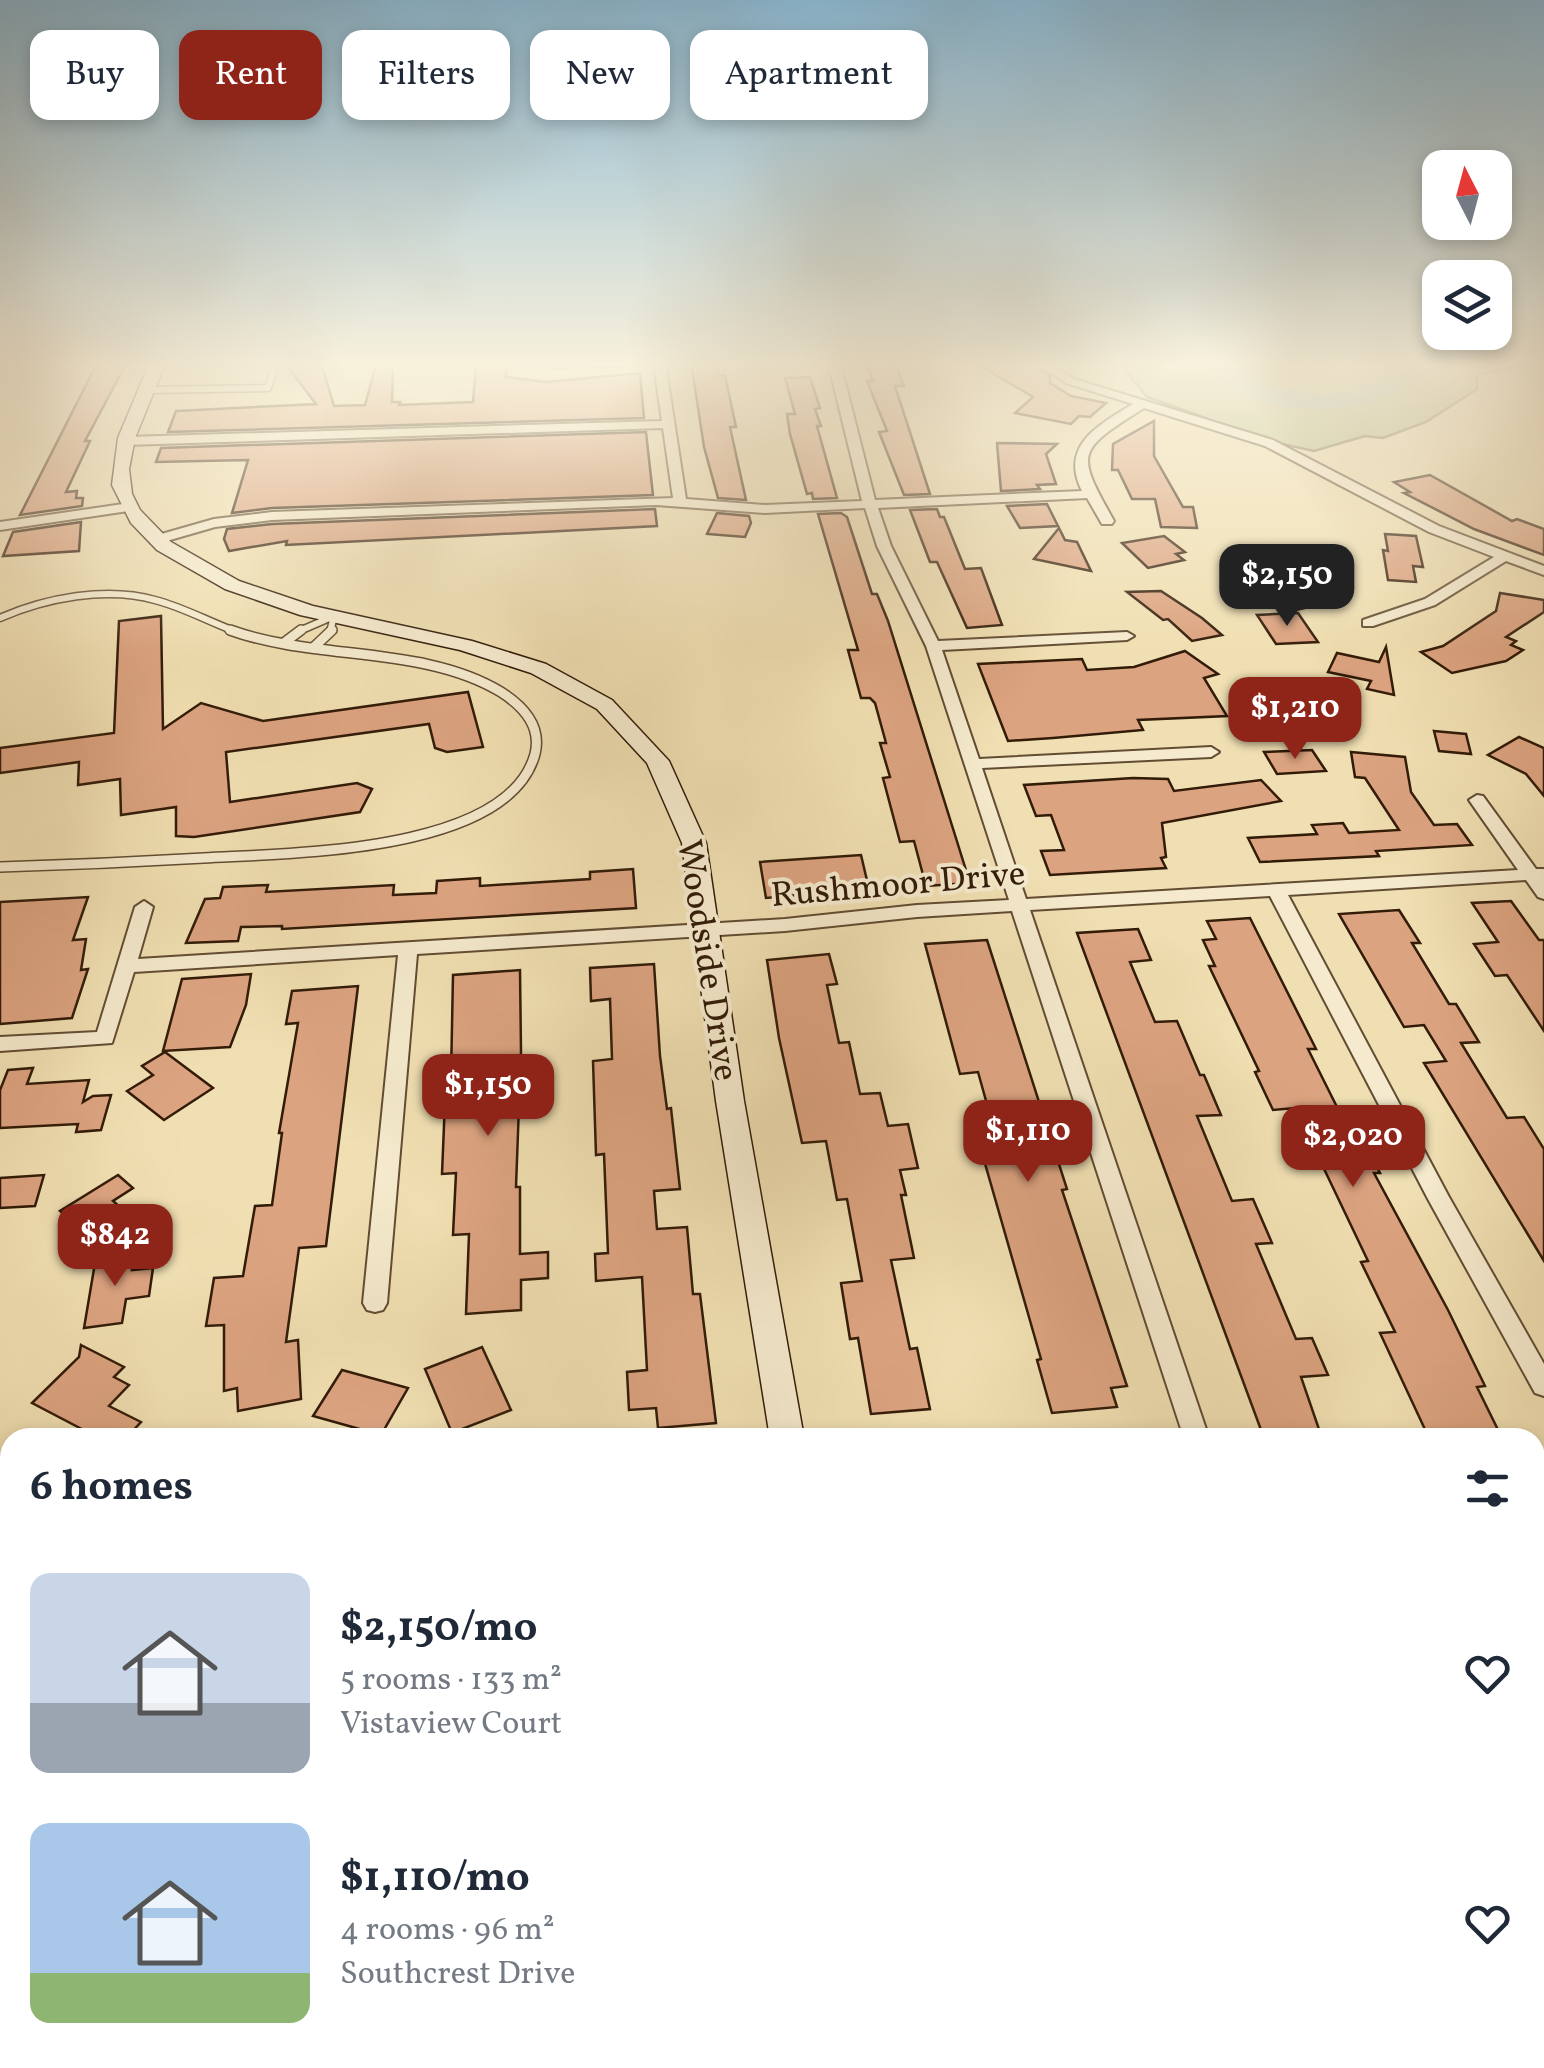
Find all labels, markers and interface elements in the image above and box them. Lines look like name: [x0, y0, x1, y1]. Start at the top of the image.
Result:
chip: Buy: [30, 30, 159, 120]
chip: Rent: [179, 30, 322, 120]
chip: Filters: [342, 30, 510, 120]
chip: New: [530, 30, 670, 120]
chip: Apartment: [690, 30, 928, 120]
north arrow: [1422, 150, 1512, 240]
map controls: [1422, 150, 1512, 350]
button: layers: [1422, 260, 1512, 350]
pin: $2,150: [1206, 544, 1368, 629]
text: $2,150: [1241, 554, 1333, 598]
pin: $1,210: [1214, 677, 1376, 762]
text: $1,210: [1250, 687, 1340, 731]
street label: Woodside Drive: [663, 836, 749, 1085]
street label: Rushmoor Drive: [769, 851, 1027, 921]
pin: $1,150: [407, 1054, 569, 1139]
text: $1,150: [444, 1064, 532, 1108]
pin: $1,110: [947, 1100, 1109, 1185]
pin: $2,020: [1272, 1105, 1434, 1190]
text: $1,110: [985, 1110, 1071, 1154]
text: $2,020: [1303, 1115, 1403, 1159]
pin: $842: [56, 1204, 174, 1289]
text: $842: [80, 1214, 150, 1258]
text: 6 homes: [30, 1459, 193, 1518]
icon: filters: [1460, 1461, 1515, 1516]
text: $2,150/mo: [340, 1600, 538, 1659]
icon: home: [110, 1613, 230, 1733]
icon: heart: [1460, 1646, 1515, 1701]
text: 5 rooms · 133 m²: [340, 1659, 562, 1703]
text: Vistaview Court: [340, 1703, 562, 1747]
text: $1,110/mo: [340, 1850, 530, 1909]
icon: home: [110, 1863, 230, 1983]
icon: heart: [1460, 1896, 1515, 1951]
text: 4 rooms · 96 m²: [340, 1909, 555, 1953]
text: Southcrest Drive: [340, 1953, 575, 1997]

